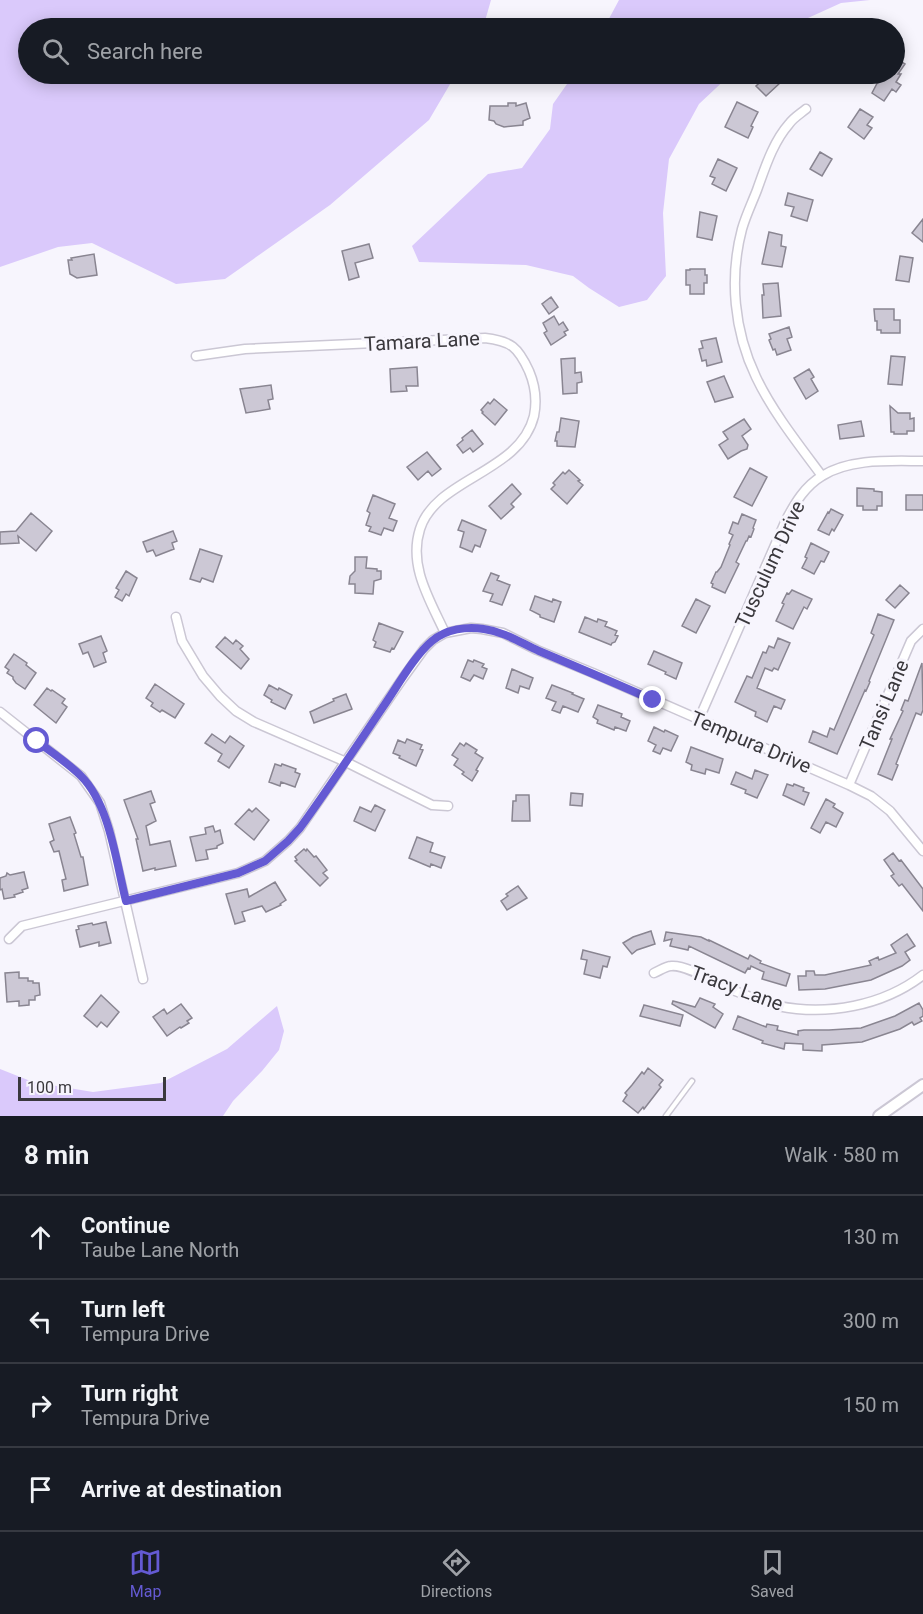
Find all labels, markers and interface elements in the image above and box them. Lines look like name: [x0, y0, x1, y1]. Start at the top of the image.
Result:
search box: [18, 18, 905, 84]
icon: search: [39, 35, 72, 68]
text: Search here: [87, 39, 203, 64]
street label: Tamara Lane: [364, 326, 480, 356]
street label: Tusculum Drive: [730, 497, 810, 631]
street label: Tansi Lane: [854, 656, 914, 754]
route end: [639, 686, 665, 712]
street label: Tempura Drive: [687, 706, 815, 778]
route start: [23, 727, 49, 753]
street label: Tracy Lane: [687, 960, 787, 1016]
scale bar: [18, 1074, 166, 1102]
text: 100 m: [27, 1078, 72, 1097]
text: 8 min: [24, 1140, 89, 1170]
text: Walk · 580 m: [784, 1143, 899, 1167]
text: Continue: [81, 1213, 170, 1238]
icon: ahead: [24, 1221, 57, 1254]
text: 130 m: [843, 1225, 899, 1249]
text: Taube Lane North: [81, 1238, 239, 1262]
text: Turn left: [81, 1297, 165, 1322]
icon: left: [24, 1305, 57, 1338]
text: 300 m: [843, 1309, 899, 1333]
text: Tempura Drive: [81, 1322, 210, 1346]
text: Turn right: [81, 1381, 178, 1406]
icon: right: [24, 1389, 57, 1422]
text: 150 m: [843, 1393, 899, 1417]
text: Tempura Drive: [81, 1406, 210, 1430]
icon: arrive: [24, 1473, 57, 1506]
text: Arrive at destination: [81, 1477, 282, 1502]
tab: Map: [129, 1546, 162, 1601]
tab: Directions: [420, 1546, 492, 1601]
tab: Saved: [751, 1546, 794, 1601]

